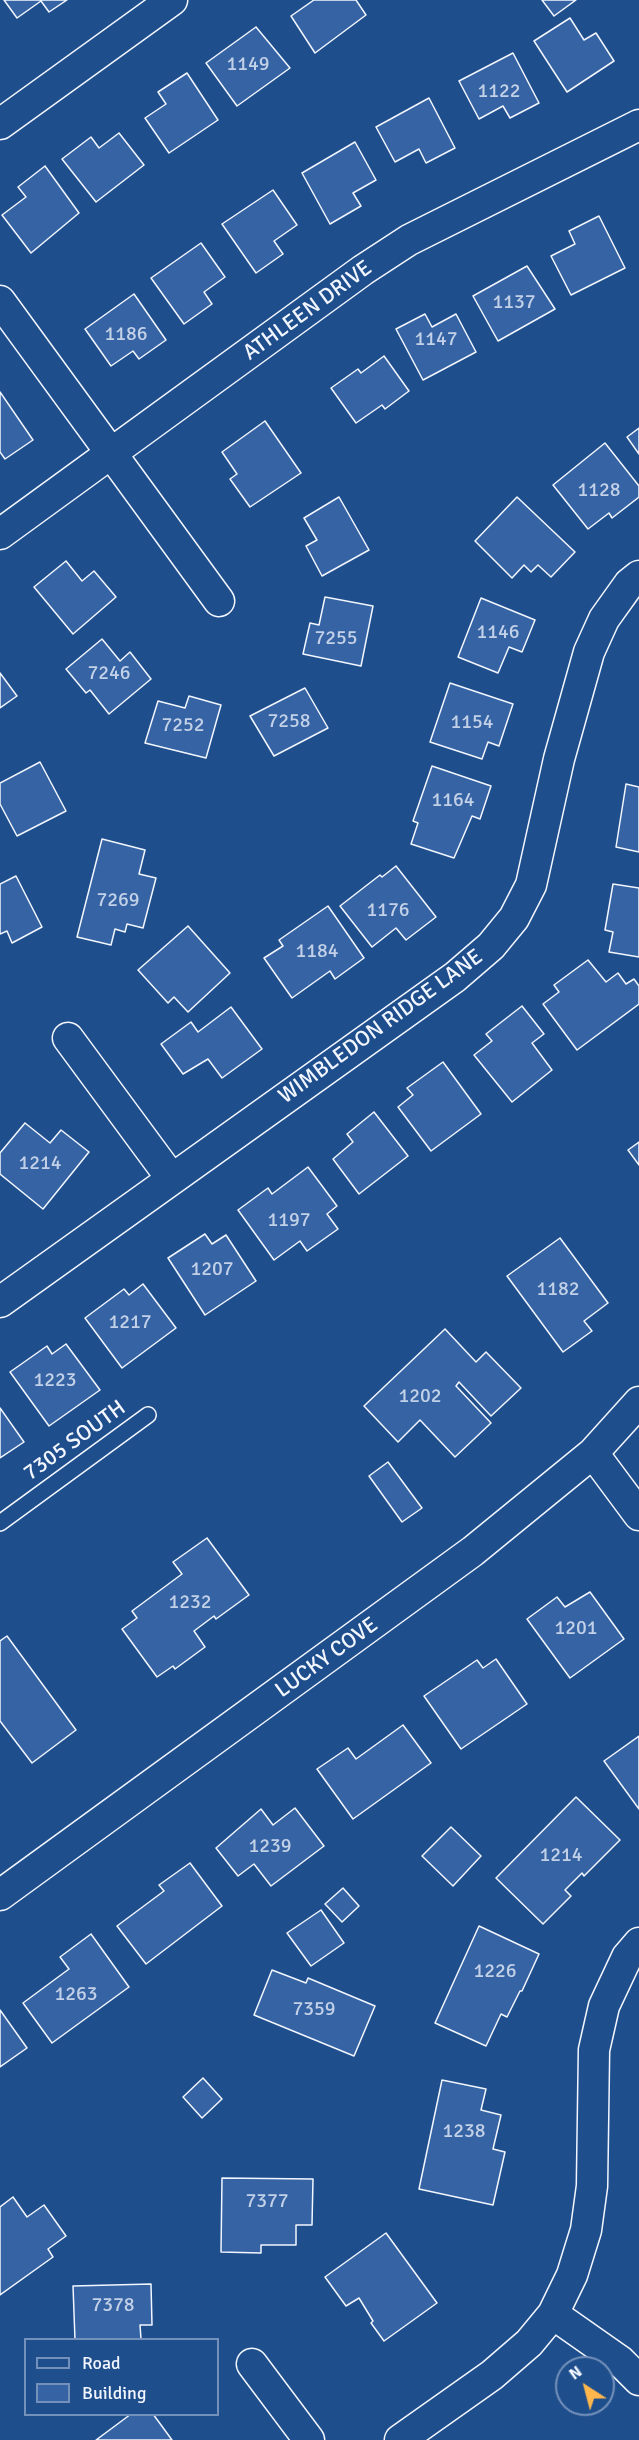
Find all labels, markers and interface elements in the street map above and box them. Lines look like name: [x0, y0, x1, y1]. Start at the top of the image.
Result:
house number: 1149: [226, 53, 270, 77]
house number: 1122: [477, 80, 521, 104]
street label: ATHLEEN DRIVE: [238, 255, 378, 367]
house number: 1137: [492, 291, 536, 315]
house number: 1186: [104, 323, 148, 347]
house number: 1147: [414, 328, 458, 352]
house number: 1128: [577, 479, 621, 503]
house number: 1146: [476, 621, 520, 645]
house number: 7255: [314, 627, 358, 651]
house number: 7246: [87, 662, 131, 686]
house number: 7258: [267, 710, 311, 734]
house number: 1154: [450, 711, 494, 735]
house number: 7252: [161, 714, 205, 738]
house number: 1164: [431, 789, 475, 813]
house number: 7269: [96, 889, 140, 913]
house number: 1176: [366, 899, 410, 923]
house number: 1184: [295, 940, 339, 964]
street label: WIMBLEDON RIDGE LANE: [274, 944, 488, 1110]
house number: 1214: [18, 1152, 62, 1176]
house number: 1197: [267, 1209, 311, 1233]
house number: 1207: [190, 1258, 234, 1282]
house number: 1182: [536, 1278, 580, 1302]
house number: 1217: [108, 1311, 152, 1335]
house number: 1223: [33, 1369, 77, 1393]
house number: 1202: [398, 1385, 442, 1409]
street label: 7305 SOUTH: [19, 1395, 131, 1487]
house number: 1232: [168, 1591, 212, 1615]
street label: LUCKY COVE: [271, 1612, 383, 1704]
house number: 1201: [554, 1617, 598, 1641]
house number: 1239: [248, 1835, 292, 1859]
house number: 1214: [539, 1844, 583, 1868]
house number: 1226: [473, 1960, 517, 1984]
house number: 1263: [54, 1983, 98, 2007]
house number: 7359: [292, 1998, 336, 2022]
house number: 1238: [442, 2120, 486, 2144]
house number: 7377: [245, 2190, 289, 2214]
house number: 7378: [91, 2294, 135, 2318]
legend: [24, 2338, 219, 2416]
text: Road: [82, 2352, 121, 2374]
north arrow: [555, 2356, 615, 2416]
text: N: [565, 2362, 586, 2384]
text: Building: [82, 2382, 146, 2404]

